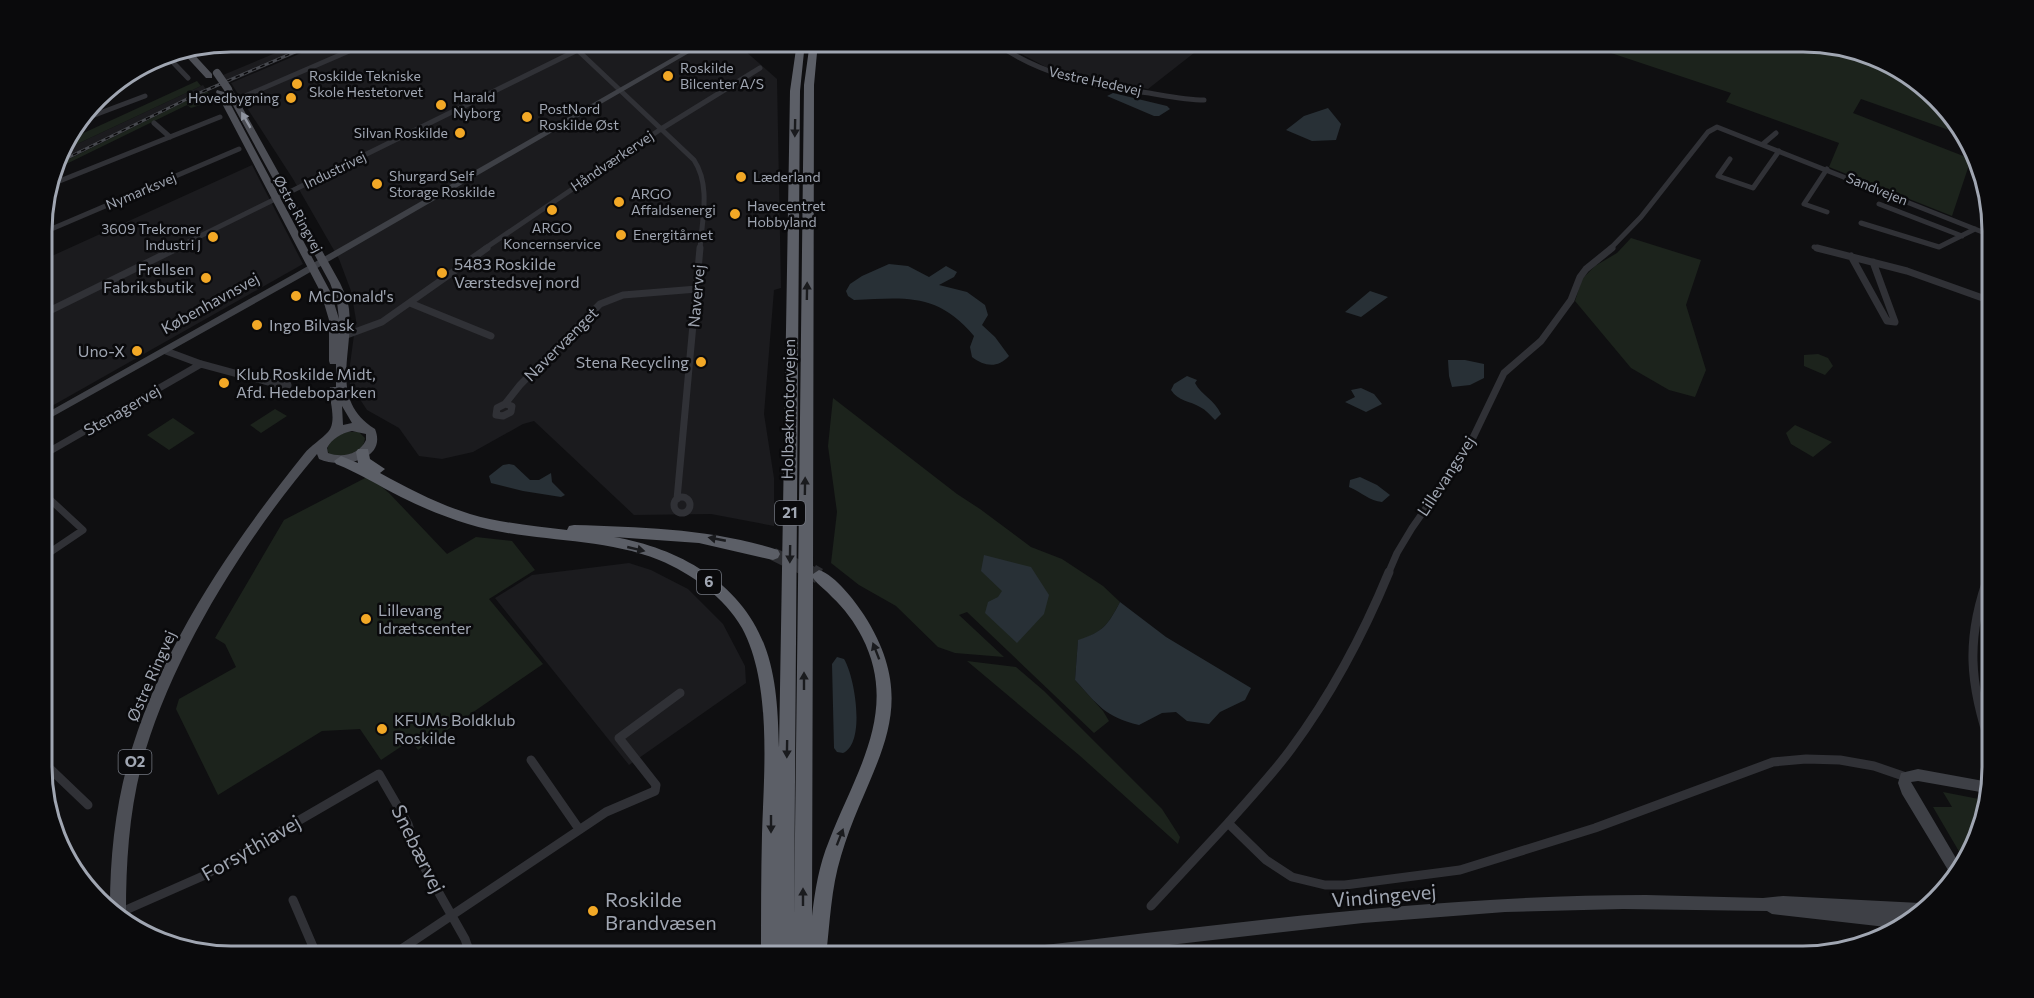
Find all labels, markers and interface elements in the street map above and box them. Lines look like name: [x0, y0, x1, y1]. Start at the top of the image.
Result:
place label: Roskilde Bilcenter A/S: [680, 59, 764, 92]
street label: Vestre Hedevej: [1047, 62, 1143, 99]
place label: Roskilde Tekniske Skole Hestetorvet: [309, 67, 423, 100]
marker: Roskilde Bilcenter A/S: [661, 69, 675, 83]
marker: Roskilde Tekniske Skole Hestetorvet: [290, 77, 304, 91]
place label: Harald Nyborg: [453, 88, 501, 121]
place label: Hovedbygning: [188, 89, 279, 106]
marker: Hovedbygning: [284, 91, 298, 105]
marker: Harald Nyborg: [434, 98, 448, 112]
place label: PostNord Roskilde Øst: [539, 100, 619, 133]
marker: PostNord Roskilde Øst: [520, 110, 534, 124]
one-way arrow: [240, 112, 251, 128]
one-way arrow: [790, 118, 800, 137]
place label: Silvan Roskilde: [354, 124, 448, 141]
marker: Silvan Roskilde: [453, 126, 467, 140]
street label: Håndværkervej: [567, 127, 656, 194]
street label: Industrivej: [301, 147, 369, 192]
place label: Shurgard Self Storage Roskilde: [389, 167, 495, 200]
street label: Nymarksvej: [103, 168, 178, 213]
place label: Læderland: [753, 168, 820, 185]
street label: Sandvejen: [1844, 168, 1910, 209]
marker: Læderland: [734, 170, 748, 184]
street label: Østre Ringvej: [270, 172, 327, 255]
marker: Shurgard Self Storage Roskilde: [370, 177, 384, 191]
place label: ARGO Affaldsenergi: [631, 185, 716, 218]
marker: ARGO Affaldsenergi: [612, 195, 626, 209]
place label: Havecentret Hobbyland: [747, 197, 826, 230]
marker: ARGO Koncernservice: [545, 203, 559, 217]
marker: Havecentret Hobbyland: [728, 207, 742, 221]
place label: ARGO Koncernservice: [503, 219, 601, 252]
place label: 3609 Trekroner Industri J: [101, 220, 201, 253]
place label: Energitårnet: [633, 226, 713, 243]
marker: Energitårnet: [614, 228, 628, 242]
marker: 3609 Trekroner Industri J: [206, 230, 220, 244]
place label: 5483 Roskilde Værstedsvej nord: [454, 254, 579, 291]
place label: Frellsen Fabriksbutik: [103, 259, 194, 296]
street label: Navervej: [683, 264, 708, 328]
marker: 5483 Roskilde Værstedsvej nord: [435, 266, 449, 280]
street label: Københavnsvej: [157, 268, 262, 337]
marker: Frellsen Fabriksbutik: [199, 271, 213, 285]
one-way arrow: [802, 282, 812, 301]
place label: McDonald's: [308, 286, 394, 305]
marker: McDonald's: [289, 289, 303, 303]
street label: Navervænget: [520, 302, 602, 385]
place label: Ingo Bilvask: [269, 315, 355, 334]
marker: Ingo Bilvask: [250, 318, 264, 332]
street label: Holbækmotorvejen: [777, 339, 798, 479]
place label: Uno-X: [78, 341, 125, 360]
marker: Uno-X: [130, 344, 144, 358]
place label: Stena Recycling: [576, 352, 689, 371]
marker: Stena Recycling: [694, 355, 708, 369]
place label: Klub Roskilde Midt, Afd. Hedeboparken: [236, 364, 376, 401]
marker: Klub Roskilde Midt, Afd. Hedeboparken: [217, 376, 231, 390]
street label: Stenagervej: [80, 380, 163, 439]
street label: Lillevangsvej: [1413, 432, 1478, 519]
one-way arrow: [800, 477, 810, 496]
road number: 21: [775, 501, 805, 525]
one-way arrow: [707, 534, 726, 543]
one-way arrow: [626, 544, 645, 554]
one-way arrow: [785, 544, 795, 563]
road number: 6: [697, 570, 721, 594]
place label: Lillevang Idrætscenter: [378, 600, 472, 637]
marker: Lillevang Idrætscenter: [359, 612, 373, 626]
street label: Østre Ringvej: [122, 627, 179, 724]
one-way arrow: [871, 642, 880, 660]
one-way arrow: [799, 672, 809, 691]
place label: KFUMs Boldklub Roskilde: [394, 710, 515, 747]
marker: KFUMs Boldklub Roskilde: [375, 722, 389, 736]
one-way arrow: [783, 739, 792, 758]
road number: O2: [118, 750, 152, 774]
street label: Snebærvej: [387, 800, 451, 897]
street label: Forsythiavej: [197, 809, 304, 885]
one-way arrow: [766, 815, 776, 834]
one-way arrow: [835, 828, 845, 846]
street label: Vindingevej: [1331, 878, 1437, 912]
place label: Roskilde Brandvæsen: [605, 887, 717, 934]
one-way arrow: [798, 888, 808, 907]
marker: Roskilde Brandvæsen: [586, 904, 600, 918]

